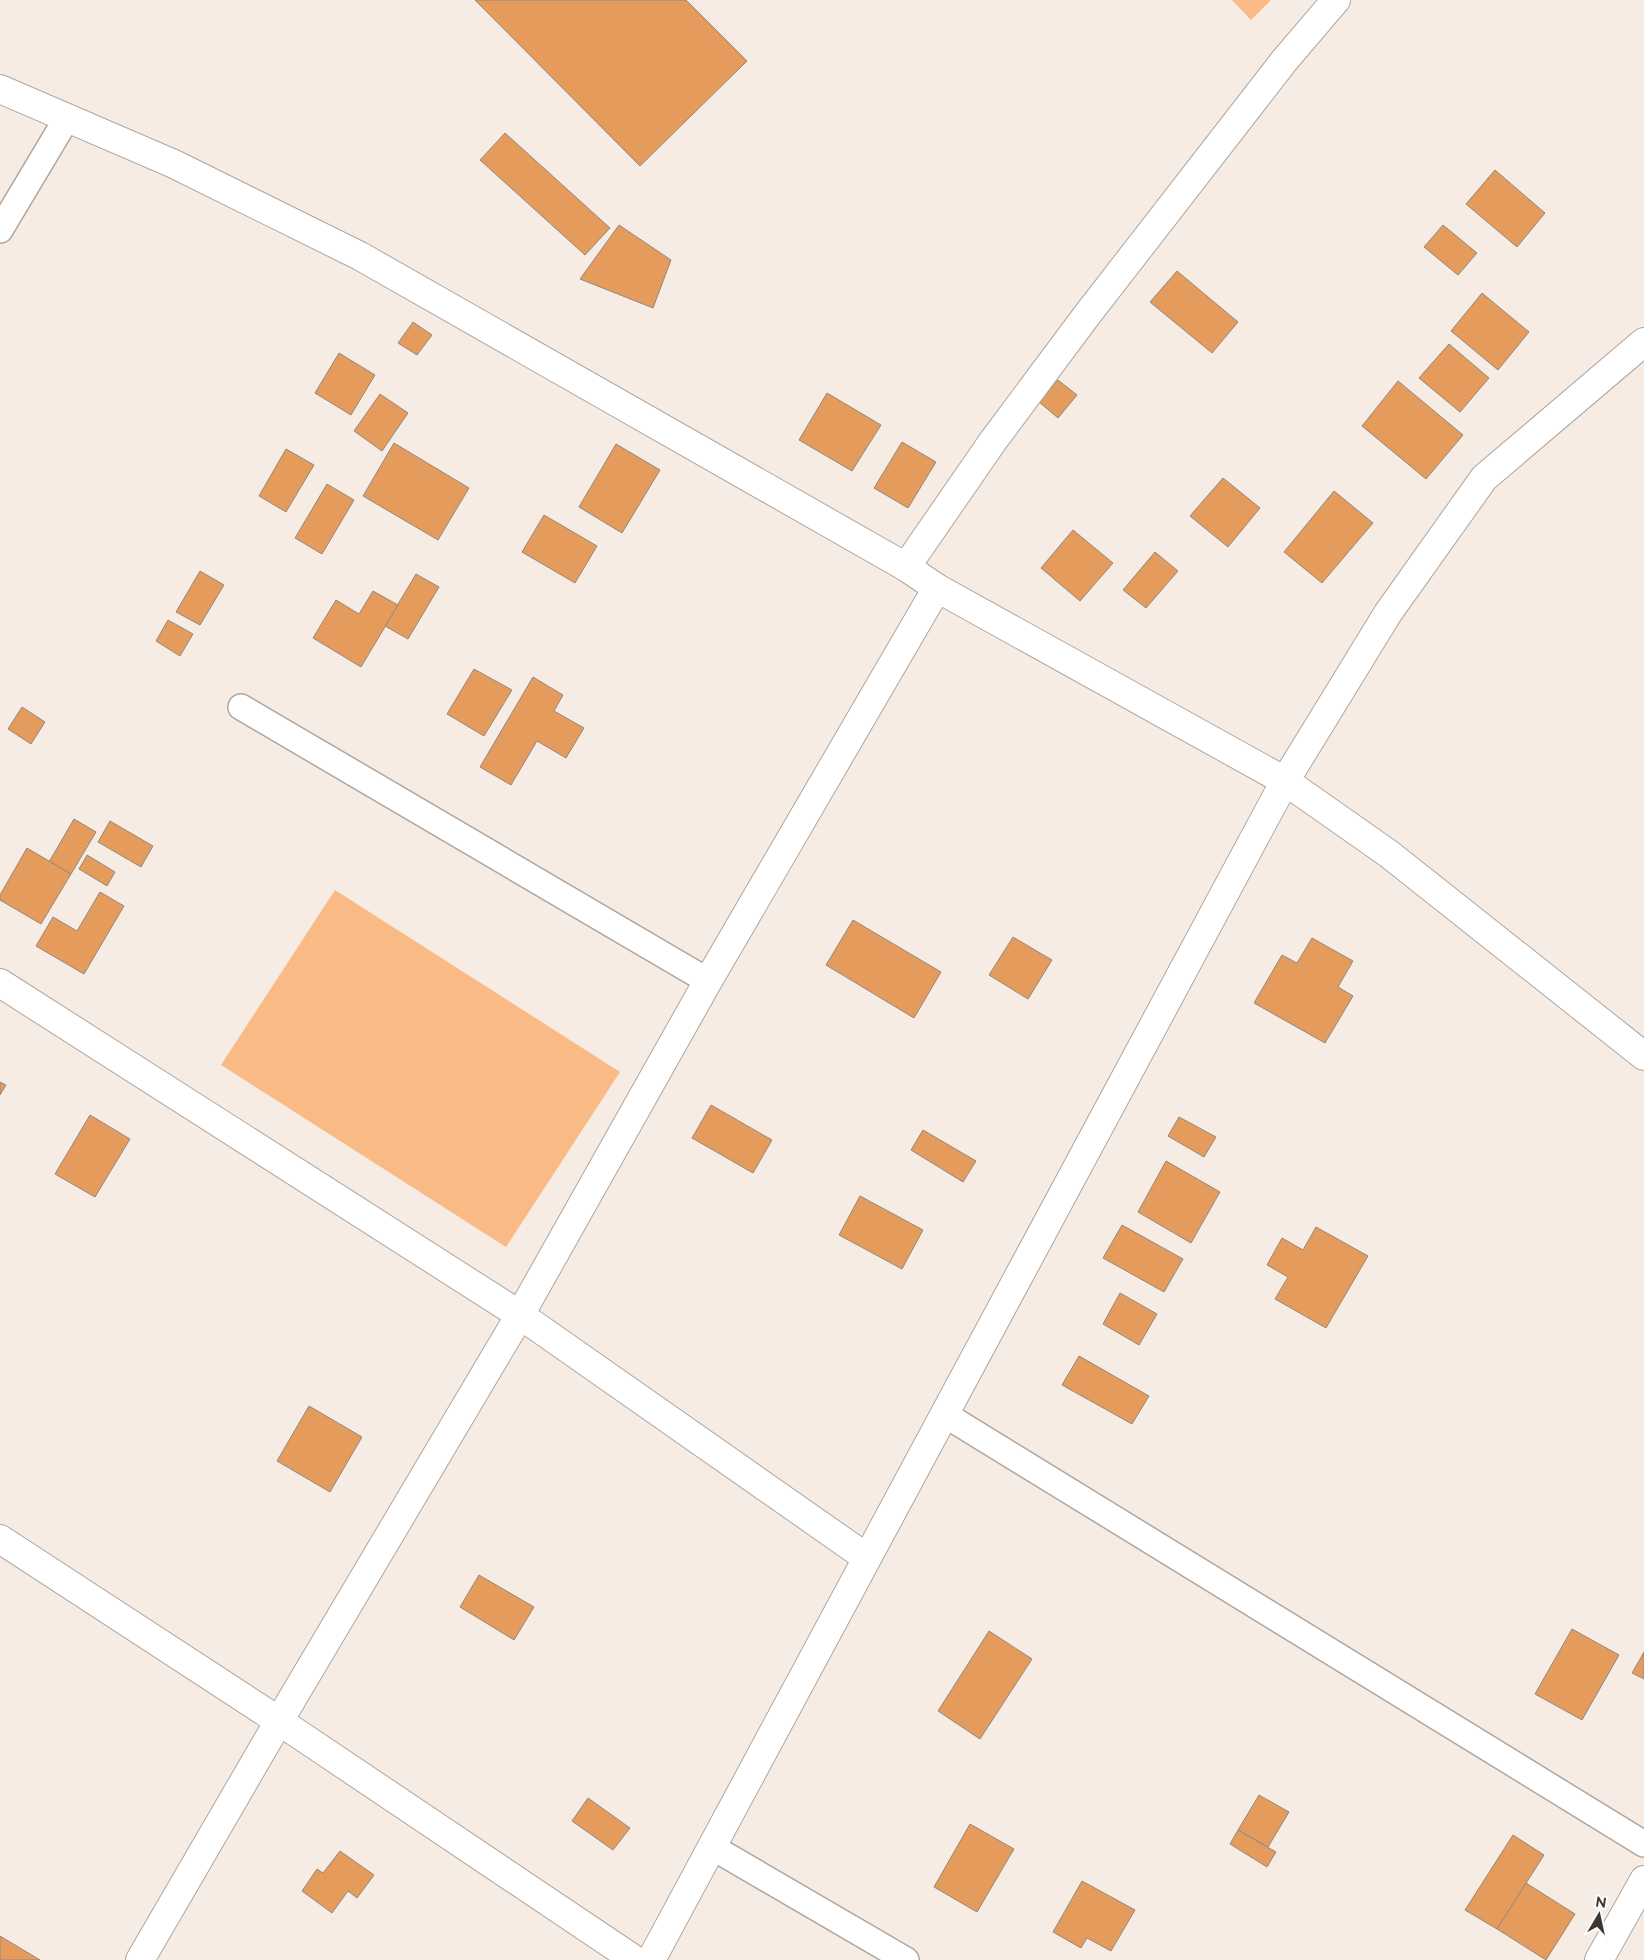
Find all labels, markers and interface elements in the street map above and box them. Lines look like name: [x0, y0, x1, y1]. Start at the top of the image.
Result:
north arrow: [1574, 1890, 1624, 1940]
text: N: [1595, 1893, 1608, 1911]

